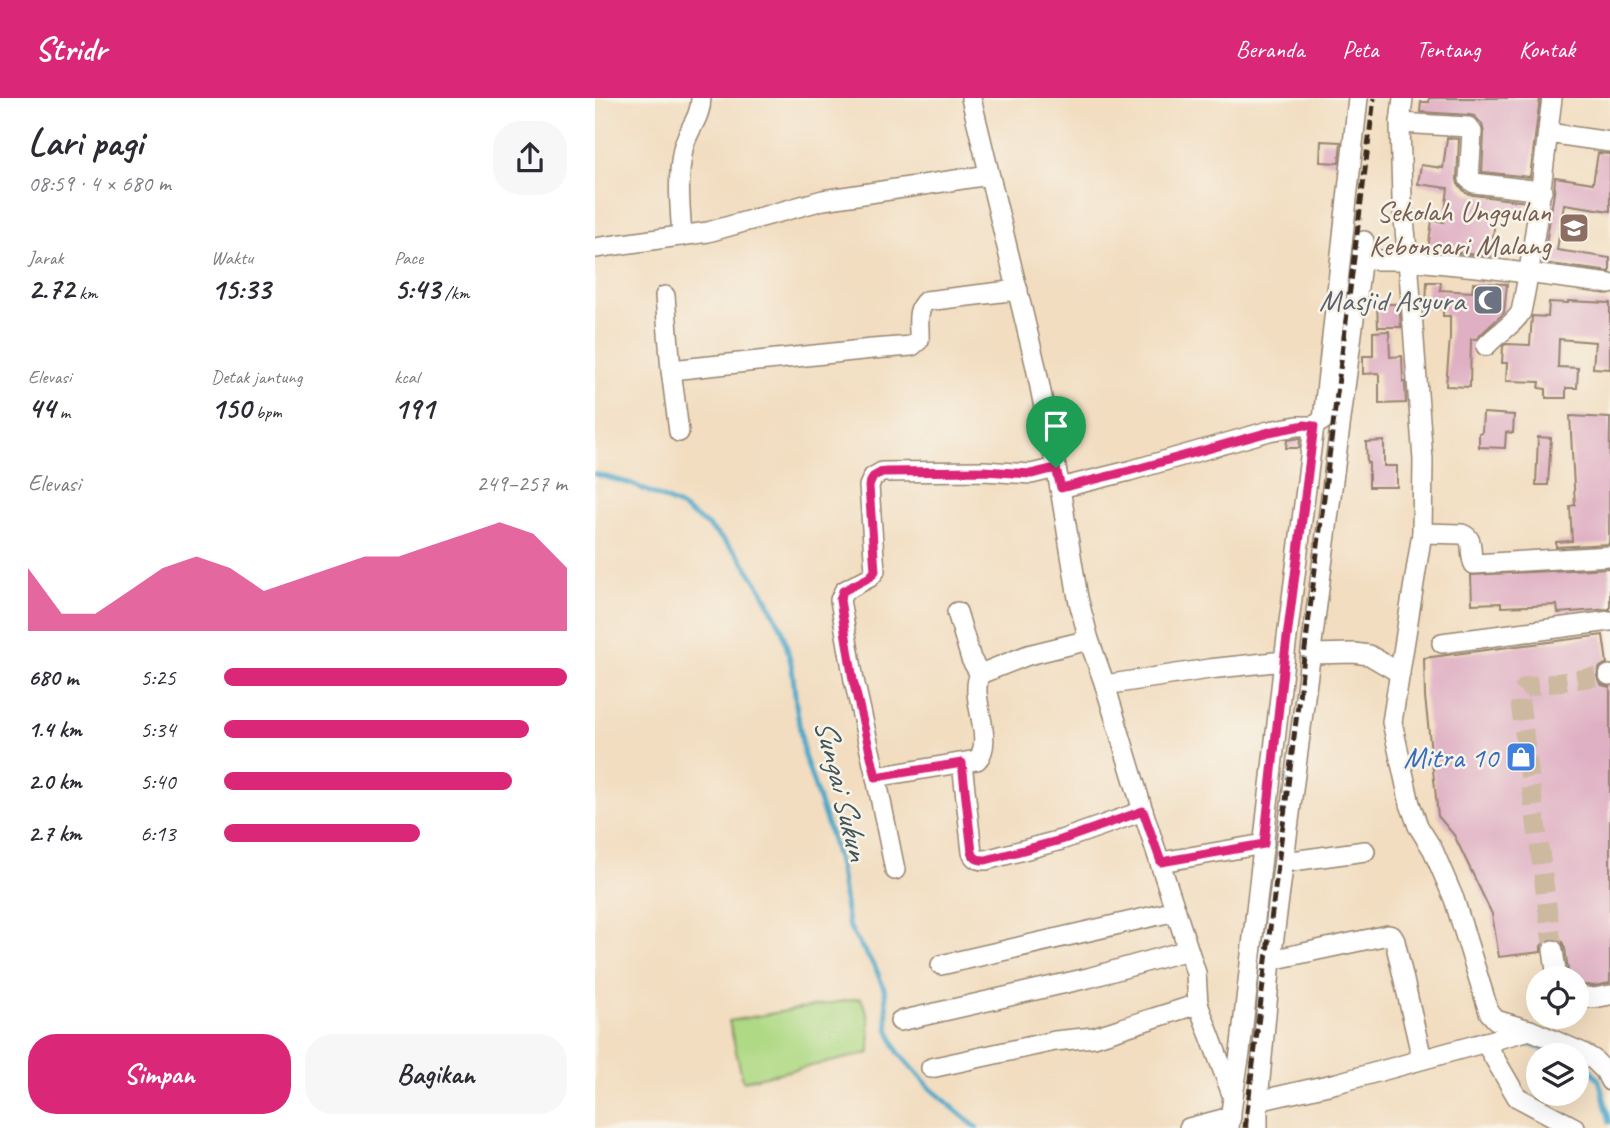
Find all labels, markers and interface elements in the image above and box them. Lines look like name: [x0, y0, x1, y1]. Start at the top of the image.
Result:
text: Stridr: [35, 28, 106, 70]
text: Beranda: [1236, 34, 1304, 64]
text: Peta: [1342, 34, 1378, 64]
text: Tentang: [1416, 34, 1481, 64]
text: Kontak: [1519, 34, 1575, 64]
text: Lari pagi: [28, 119, 143, 166]
button: share: [493, 121, 567, 195]
text: 08:59 · 4 × 680 m: [28, 169, 171, 198]
place label: Sekolah Unggulan Kebonsari Malang: [1369, 192, 1552, 264]
school or university icon: Sekolah Unggulan Kebonsari Malang: [1557, 211, 1591, 245]
text: Jarak: [28, 246, 63, 270]
text: Waktu: [211, 246, 253, 270]
text: Pace: [394, 246, 423, 270]
text: 2.72: [28, 270, 74, 308]
text: 15:33: [211, 270, 270, 308]
text: 5:43: [394, 270, 440, 308]
text: km: [74, 281, 98, 305]
text: /km: [440, 281, 469, 305]
place label: Masjid Asyura: [1319, 281, 1467, 319]
mosque icon: Masjid Asyura: [1471, 283, 1505, 317]
text: Elevasi: [28, 365, 71, 389]
text: Detak jantung: [211, 365, 303, 389]
text: kcal: [394, 365, 419, 389]
text: 44: [28, 389, 55, 427]
text: 150: [211, 389, 251, 427]
text: 191: [394, 389, 434, 427]
pin: [1026, 396, 1086, 468]
text: m: [55, 400, 70, 424]
text: bpm: [251, 400, 282, 424]
icon: arrive: [1037, 407, 1075, 445]
text: Elevasi: [28, 469, 81, 498]
text: 249–257 m: [476, 469, 567, 498]
text: 680 m: [28, 663, 78, 692]
text: 5:25: [140, 663, 176, 692]
water label: Sungai Sukun: [805, 714, 880, 866]
text: 1.4 km: [28, 715, 82, 744]
text: 5:34: [140, 715, 176, 744]
place label: Mitra 10: [1403, 738, 1500, 776]
shop icon: Mitra 10: [1504, 740, 1538, 774]
text: 2.0 km: [28, 767, 82, 796]
text: 5:40: [140, 767, 176, 796]
text: 2.7 km: [28, 819, 81, 848]
text: 6:13: [140, 819, 176, 848]
map controls: [1526, 966, 1589, 1106]
button: locate: [1526, 966, 1589, 1029]
button: Simpan: [28, 1034, 291, 1114]
button: Bagikan: [305, 1034, 567, 1114]
button: layers: [1526, 1043, 1589, 1106]

